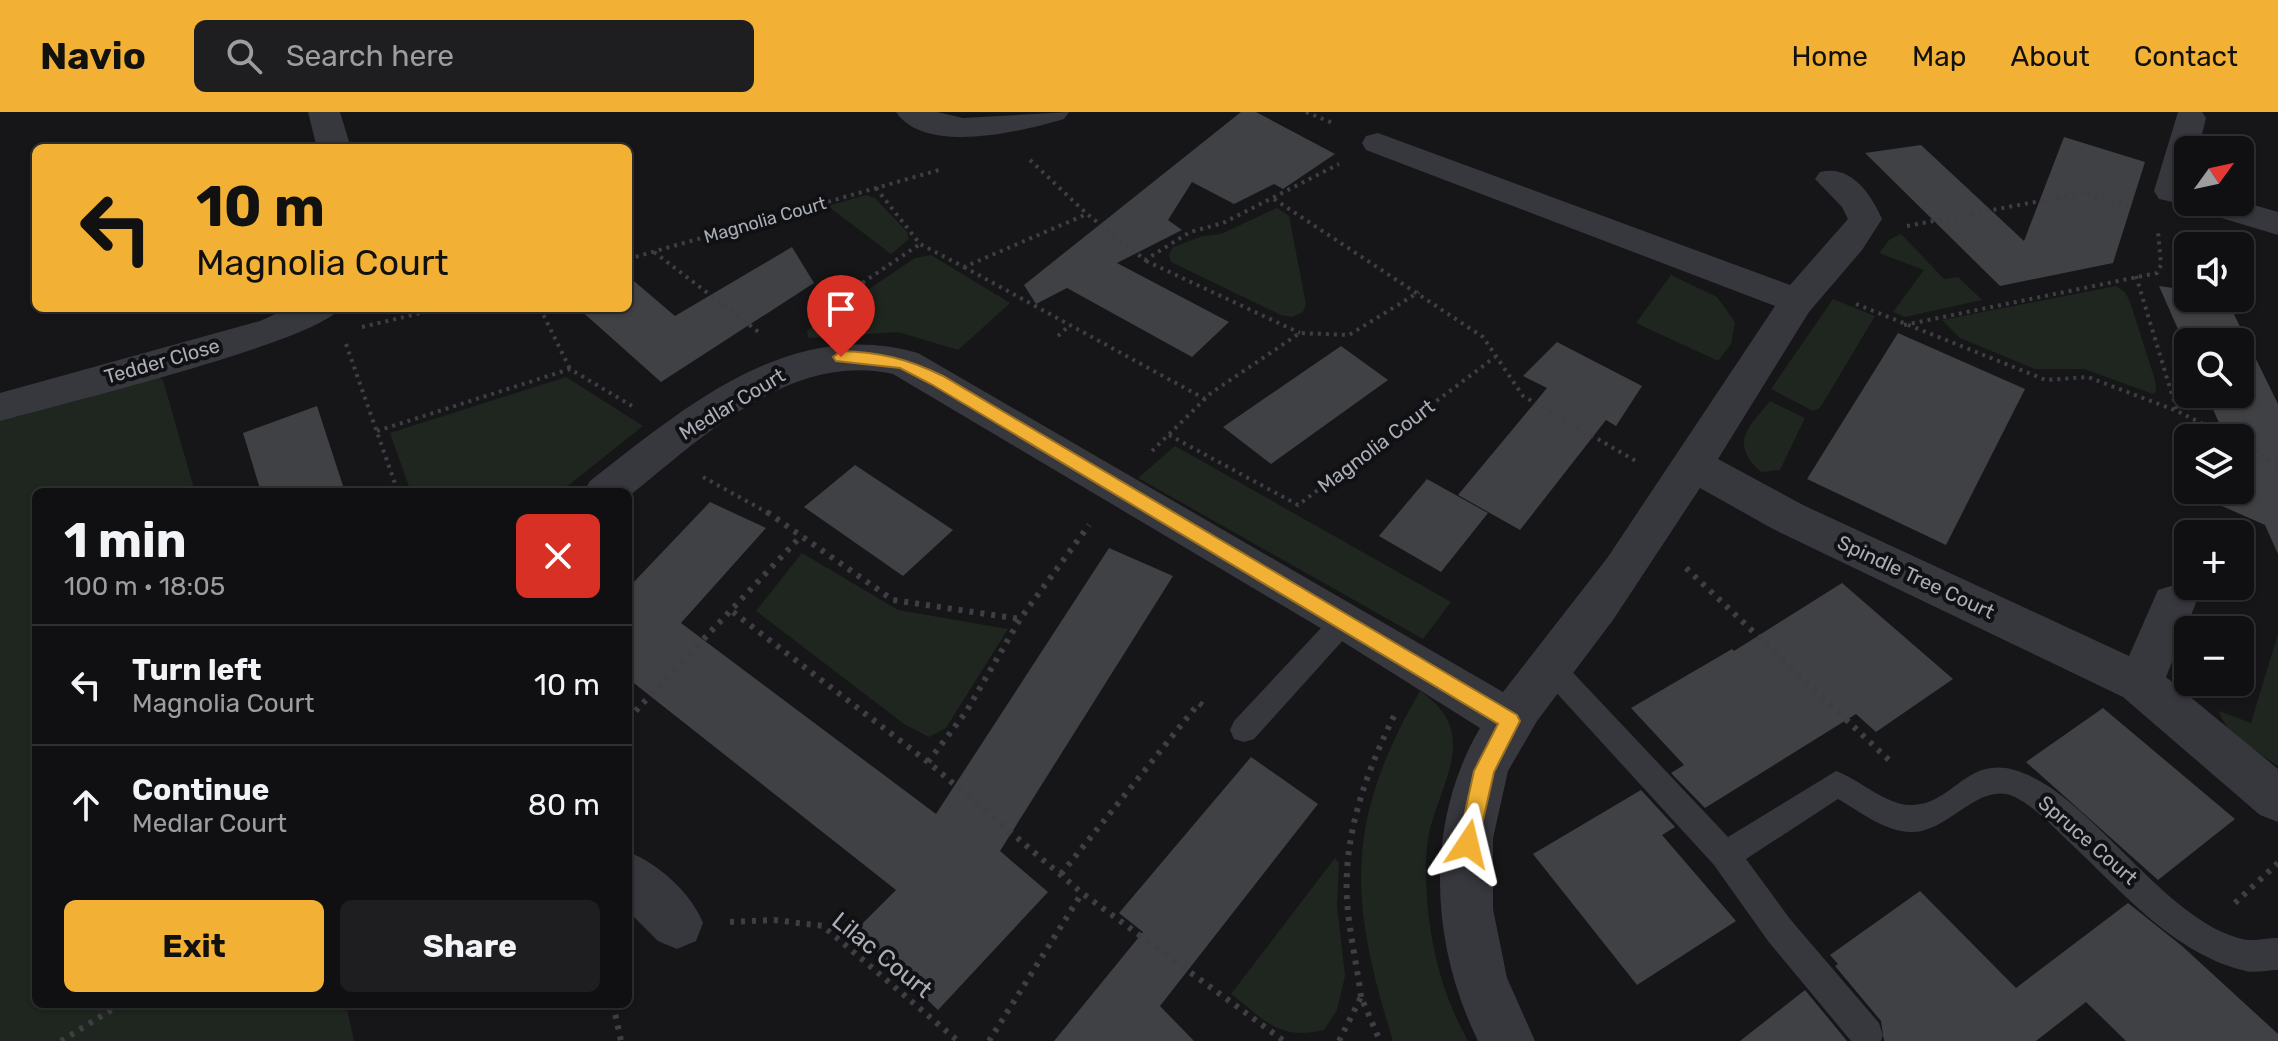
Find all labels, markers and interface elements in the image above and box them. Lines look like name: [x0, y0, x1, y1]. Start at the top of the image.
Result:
search box: [194, 20, 754, 92]
text: Navio: [40, 33, 146, 79]
icon: search: [222, 34, 266, 78]
text: Search here: [286, 38, 454, 74]
text: Home: [1791, 40, 1868, 73]
text: Map: [1912, 40, 1966, 73]
text: About: [2010, 40, 2090, 73]
text: Contact: [2134, 40, 2238, 73]
north arrow: [2174, 136, 2254, 216]
map controls: [2174, 136, 2254, 696]
text: 10 m: [196, 174, 325, 240]
icon: left: [64, 176, 168, 280]
street label: Magnolia Court: [701, 192, 829, 248]
button: sound: [2174, 232, 2254, 312]
text: Magnolia Court: [196, 241, 449, 284]
pin: [807, 275, 875, 357]
icon: arrive: [819, 287, 863, 331]
button: search: [2174, 328, 2254, 408]
street label: Tedder Close: [102, 333, 222, 389]
street label: Medlar Court: [675, 363, 789, 445]
street label: Magnolia Court: [1313, 394, 1439, 498]
button: layers: [2174, 424, 2254, 504]
text: 1 min: [64, 512, 187, 569]
button: close: [516, 514, 600, 598]
button: +: [2174, 520, 2254, 600]
street label: Spindle Tree Court: [1834, 530, 1999, 624]
text: 100 m · 18:05: [64, 571, 225, 602]
button: −: [2174, 616, 2254, 696]
text: Turn left: [132, 652, 262, 688]
icon: left: [64, 663, 108, 707]
text: 10 m: [534, 667, 600, 703]
text: Magnolia Court: [132, 688, 314, 719]
text: Continue: [132, 772, 269, 808]
icon: ahead: [64, 783, 108, 827]
text: 80 m: [528, 787, 600, 823]
street label: Spruce Court: [2034, 790, 2143, 890]
position arrow: [1426, 802, 1510, 886]
text: Medlar Court: [132, 808, 287, 839]
button: Exit: [64, 900, 324, 992]
button: Share: [340, 900, 600, 992]
street label: Lilac Court: [826, 906, 938, 1004]

